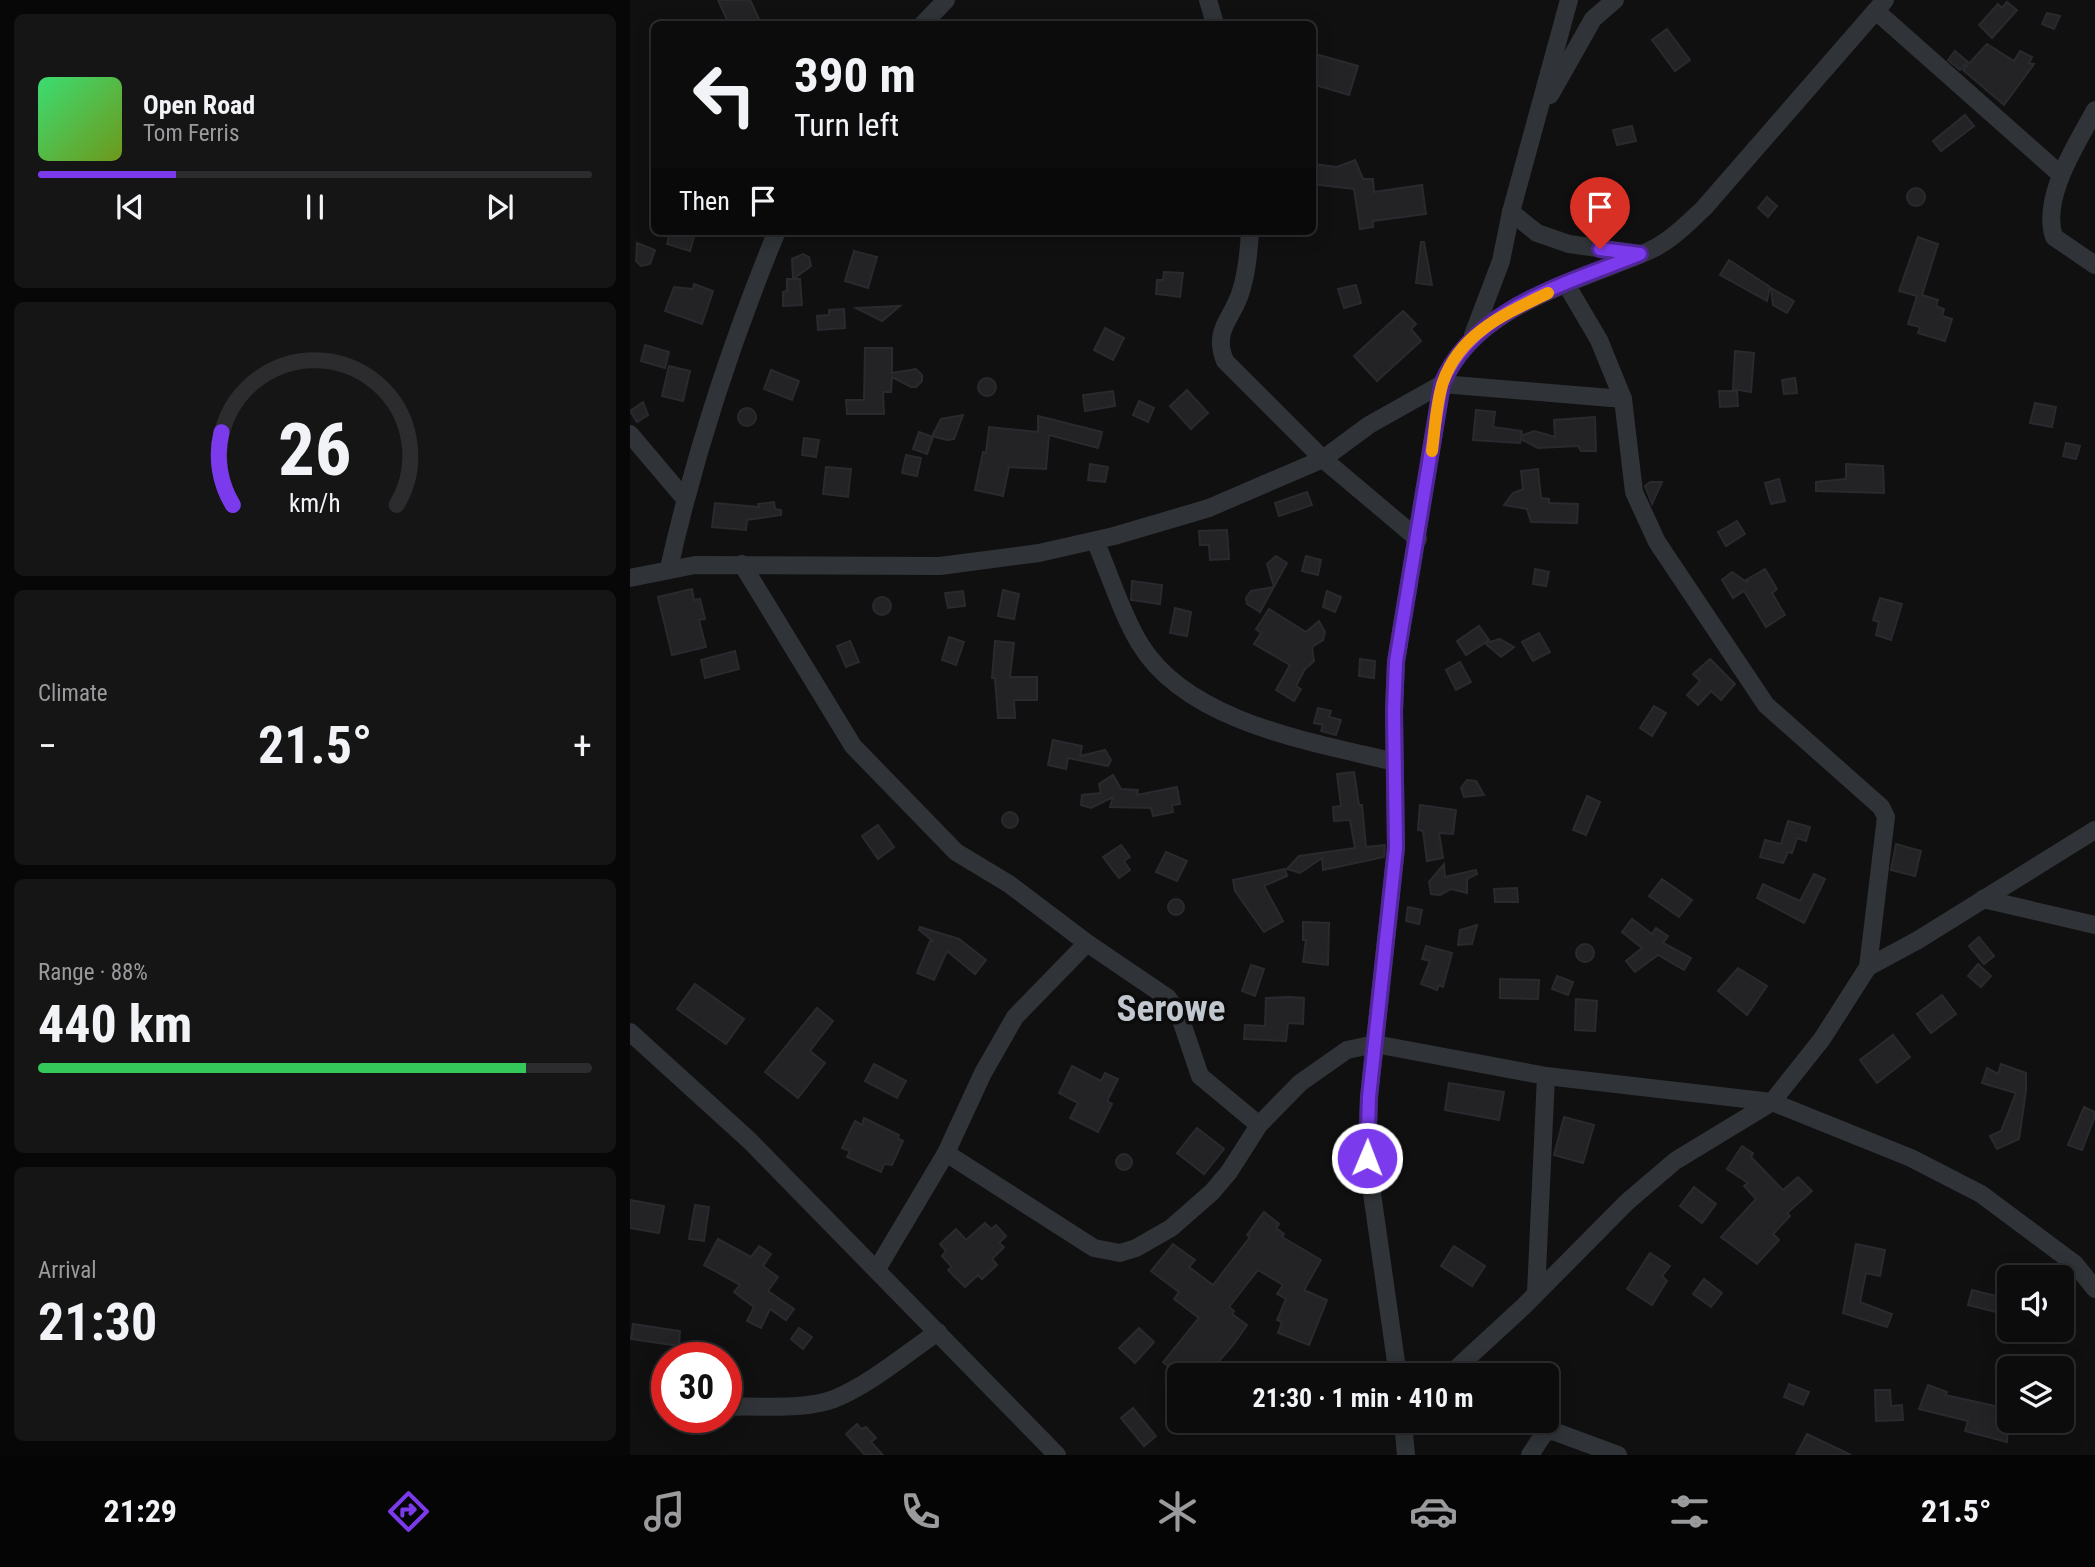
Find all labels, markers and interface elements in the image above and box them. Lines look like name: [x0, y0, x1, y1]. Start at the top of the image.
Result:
text: 390 m: [794, 47, 916, 104]
icon: left: [679, 49, 770, 140]
text: Open Road: [143, 90, 255, 120]
text: Turn left: [794, 106, 899, 144]
text: Tom Ferris: [143, 120, 239, 147]
pin: [1570, 177, 1630, 249]
icon: arrive: [744, 182, 782, 220]
text: Then: [679, 186, 730, 216]
icon: previous: [111, 188, 149, 226]
icon: pause: [296, 188, 334, 226]
icon: next: [481, 188, 519, 226]
icon: arrive: [1581, 188, 1619, 226]
text: 26: [278, 408, 352, 494]
text: km/h: [289, 489, 341, 518]
text: Climate: [38, 680, 108, 707]
text: 21.5°: [258, 715, 372, 776]
text: −: [38, 724, 57, 768]
text: +: [573, 724, 592, 768]
text: Range · 88%: [38, 959, 148, 986]
district label: Serowe: [1117, 987, 1225, 1030]
text: 440 km: [38, 994, 192, 1055]
position arrow: [1330, 1121, 1404, 1195]
text: Arrival: [38, 1257, 97, 1284]
map controls: [1997, 1265, 2074, 1433]
button: sound: [1997, 1265, 2074, 1342]
text: 21:30: [38, 1292, 157, 1353]
speed limit sign: 30: [651, 1342, 742, 1433]
button: layers: [1997, 1356, 2074, 1433]
text: 21:30 · 1 min · 410 m: [1253, 1383, 1473, 1413]
icon: directions: [384, 1487, 433, 1536]
icon: music: [640, 1487, 689, 1536]
icon: phone: [896, 1487, 945, 1536]
icon: climate: [1153, 1487, 1202, 1536]
icon: car: [1409, 1487, 1458, 1536]
icon: filters: [1665, 1487, 1714, 1536]
text: 21:29: [104, 1492, 177, 1530]
text: 21.5°: [1921, 1492, 1991, 1530]

